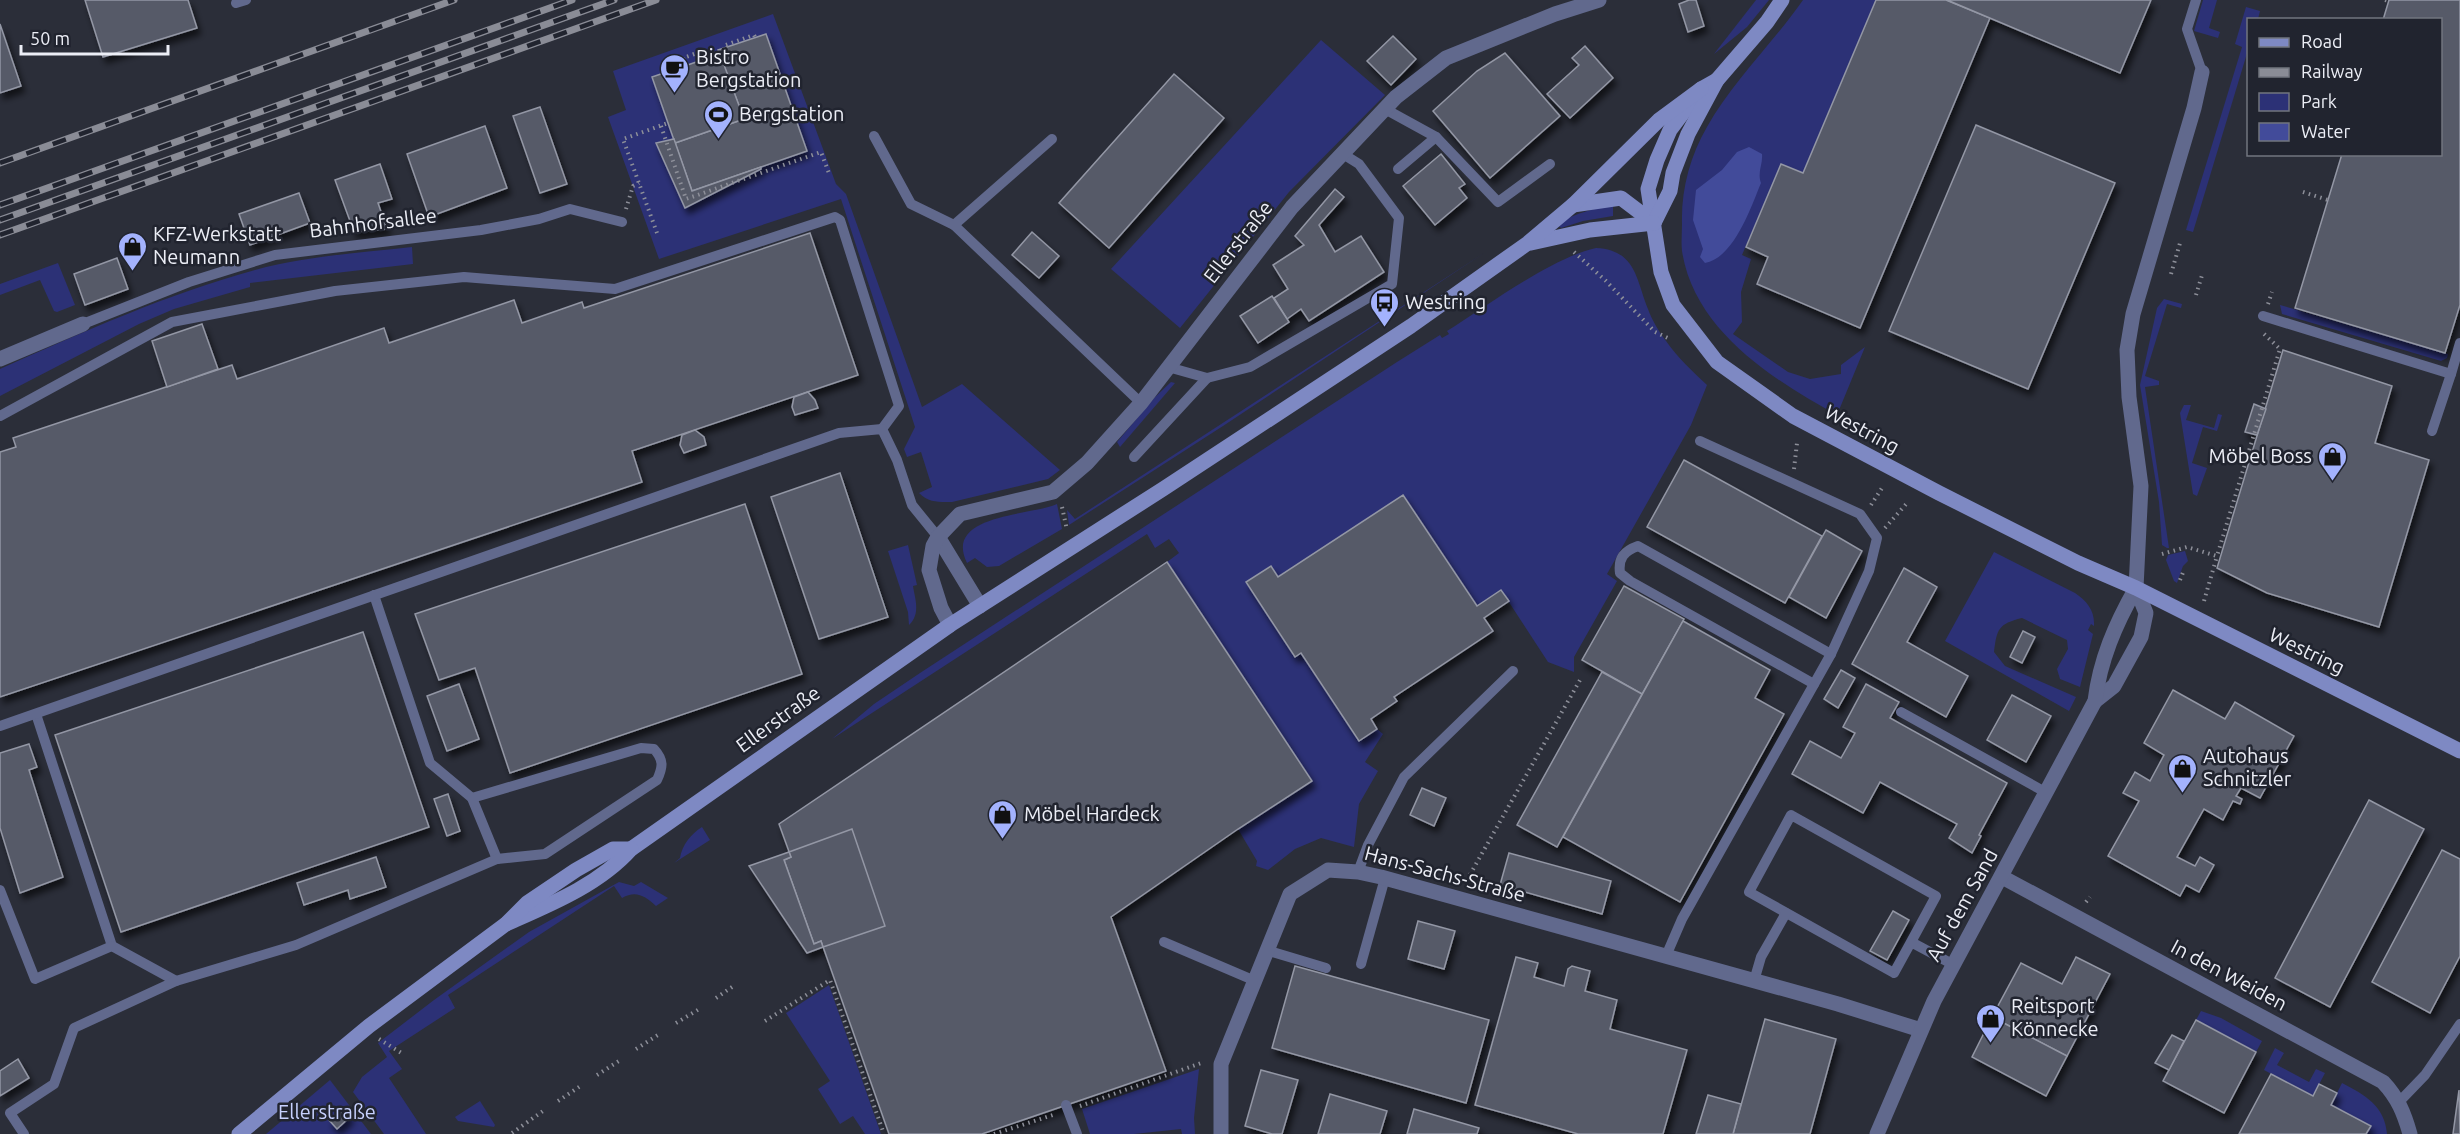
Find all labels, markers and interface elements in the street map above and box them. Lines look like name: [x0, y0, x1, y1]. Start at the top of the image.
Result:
scale bar: [21, 18, 168, 56]
legend: [2247, 18, 2442, 156]
text: 50 m: [30, 28, 70, 48]
text: Road: [2301, 31, 2343, 51]
place label: Bistro Bergstation: [696, 45, 801, 91]
cafe icon: Bistro Bergstation: [659, 52, 691, 94]
text: Railway: [2301, 61, 2363, 81]
text: Park: [2301, 91, 2337, 111]
sports icon: Bergstation: [702, 98, 734, 140]
place label: Bergstation: [739, 102, 844, 125]
text: Water: [2301, 121, 2351, 141]
street label: Ellerstraße: [1198, 196, 1277, 287]
street label: Bahnhofsallee: [308, 203, 438, 242]
place label: KFZ-Werkstatt Neumann: [153, 222, 281, 268]
shop icon: KFZ-Werkstatt Neumann: [116, 230, 148, 272]
bus stop icon: Westring: [1368, 286, 1400, 328]
place label: Westring: [1405, 290, 1486, 313]
street label: Westring: [1821, 399, 1903, 458]
shop icon: Möbel Boss: [2317, 440, 2349, 482]
place label: Möbel Boss: [2209, 444, 2312, 467]
street label: Westring: [2266, 622, 2349, 679]
street label: Ellerstraße: [731, 681, 824, 757]
place label: Autohaus Schnitzler: [2203, 744, 2292, 790]
shop icon: Autohaus Schnitzler: [2166, 752, 2198, 794]
shop icon: Möbel Hardeck: [987, 798, 1019, 840]
place label: Möbel Hardeck: [1024, 802, 1160, 825]
street label: Hans-Sachs-Straße: [1362, 841, 1528, 906]
street label: Auf dem Sand: [1921, 844, 2002, 965]
street label: In den Weiden: [2167, 934, 2291, 1015]
place label: Reitsport Könnecke: [2011, 994, 2099, 1040]
shop icon: Reitsport Könnecke: [1974, 1002, 2006, 1044]
park label: Ellerstraße: [278, 1100, 376, 1123]

